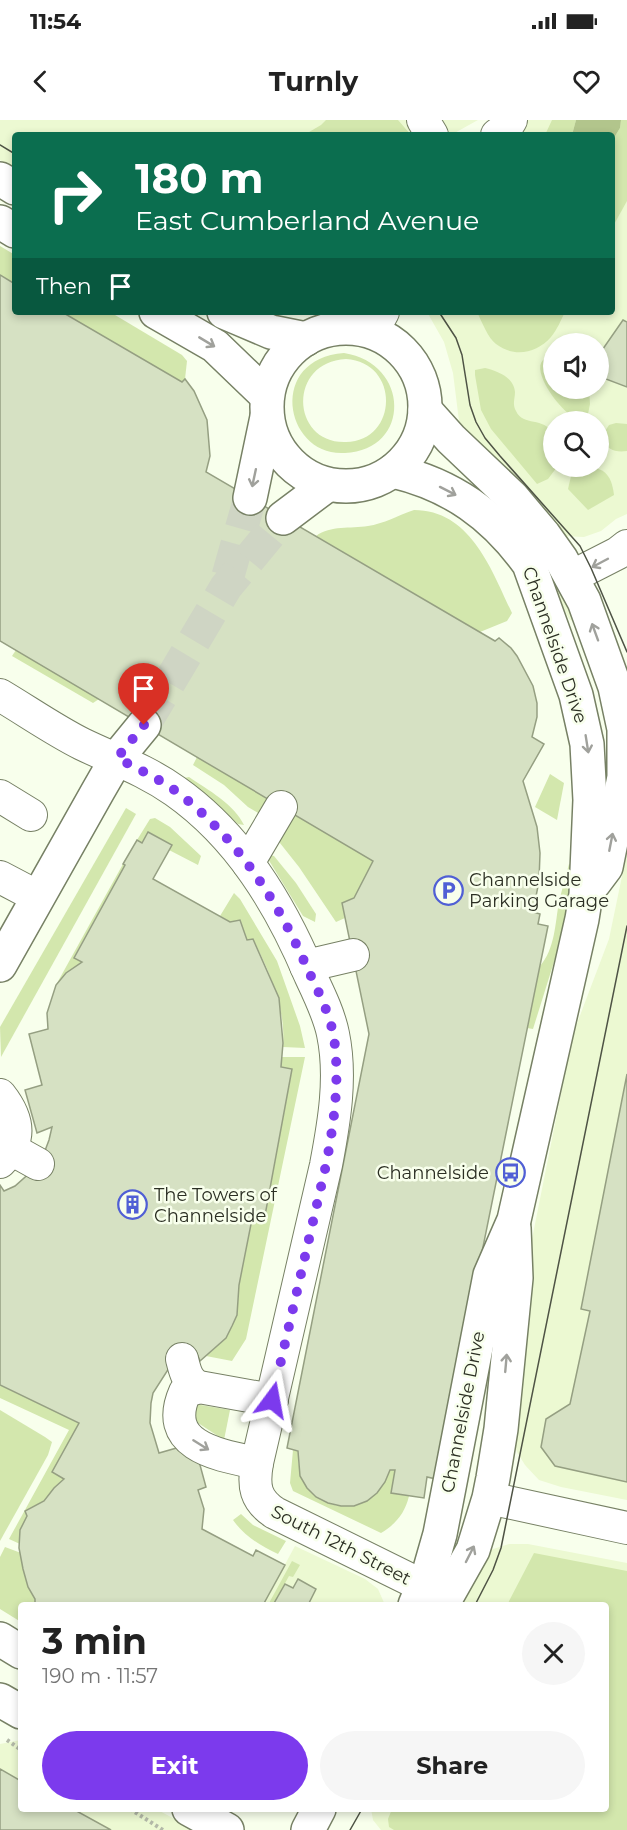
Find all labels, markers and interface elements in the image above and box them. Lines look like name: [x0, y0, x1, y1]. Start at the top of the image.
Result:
text: 11:54: [30, 8, 81, 35]
icon: back: [24, 65, 57, 98]
text: Turnly: [269, 65, 358, 98]
icon: heart: [570, 65, 603, 98]
text: 180 m: [135, 152, 264, 204]
icon: right: [36, 156, 114, 234]
text: East Cumberland Avenue: [135, 204, 479, 237]
icon: arrive: [104, 270, 137, 303]
text: Then: [36, 273, 92, 300]
map controls: [543, 333, 609, 477]
button: sound: [543, 333, 609, 399]
one-way arrow: [198, 336, 215, 348]
button: search: [543, 411, 609, 477]
one-way arrow: [247, 468, 259, 487]
one-way arrow: [439, 485, 457, 497]
one-way arrow: [592, 557, 609, 569]
street label: Channelside Drive: [518, 564, 592, 726]
one-way arrow: [589, 623, 600, 642]
pin: [118, 663, 169, 725]
icon: arrive: [127, 672, 160, 705]
one-way arrow: [581, 734, 592, 754]
one-way arrow: [606, 833, 617, 853]
place label: Channelside Parking Garage: [469, 869, 609, 912]
parking icon: Channelside Parking Garage: [432, 874, 464, 906]
bus stop icon: Channelside: [494, 1157, 526, 1189]
place label: Channelside: [377, 1162, 489, 1184]
place label: The Towers of Channelside: [154, 1184, 278, 1227]
building icon: The Towers of Channelside: [117, 1189, 149, 1221]
street label: Channelside Drive: [437, 1329, 489, 1495]
one-way arrow: [501, 1354, 512, 1374]
position arrow: [240, 1368, 304, 1432]
one-way arrow: [192, 1439, 209, 1452]
street label: South 12th Street: [267, 1500, 415, 1590]
one-way arrow: [465, 1545, 476, 1563]
text: 3 min: [42, 1619, 147, 1663]
button: close: [522, 1622, 585, 1685]
text: 190 m · 11:57: [42, 1664, 158, 1688]
button: Exit: [42, 1731, 308, 1800]
button: Share: [320, 1731, 585, 1800]

